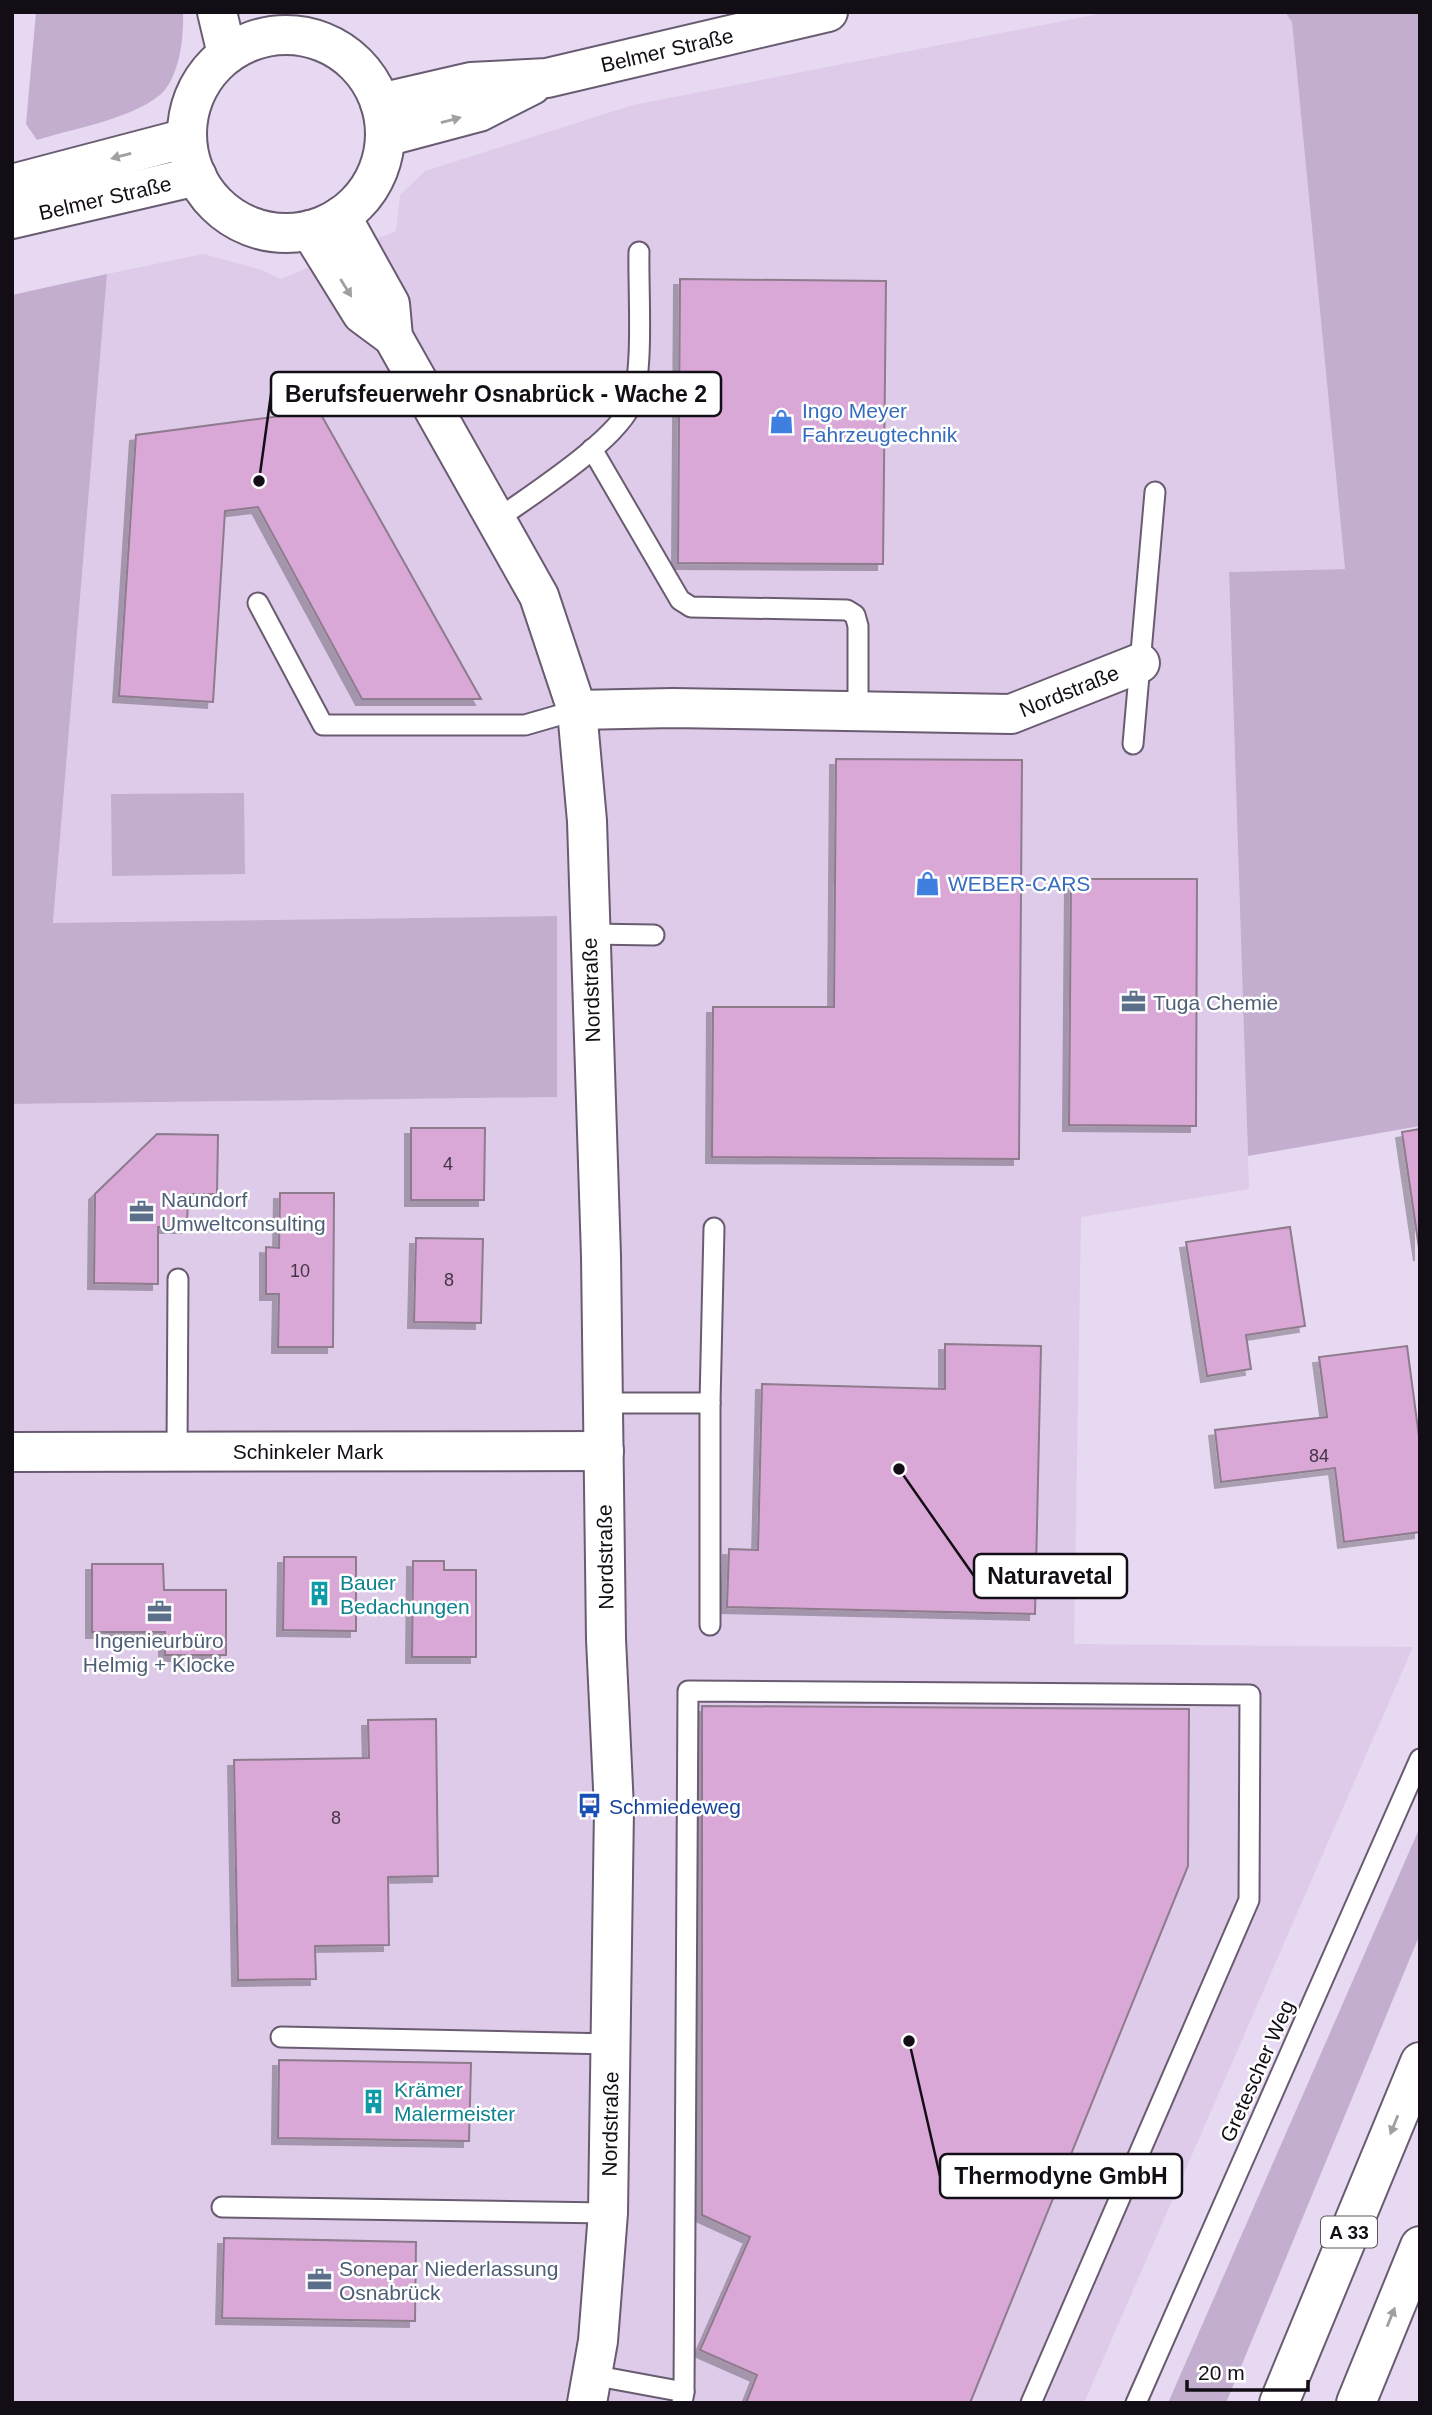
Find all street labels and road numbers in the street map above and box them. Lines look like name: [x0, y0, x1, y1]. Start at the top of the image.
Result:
street label: Belmer Straße: [598, 24, 736, 76]
street label: Belmer Straße: [36, 172, 174, 224]
street label: Nordstraße: [1016, 661, 1122, 721]
street label: Nordstraße: [578, 937, 604, 1043]
street label: Schinkeler Mark: [233, 1440, 384, 1463]
street label: Nordstraße: [593, 1504, 617, 1610]
street label: Gretescher Weg: [1215, 1997, 1299, 2145]
street label: Nordstraße: [598, 2071, 622, 2177]
road number: A 33: [1321, 2216, 1377, 2248]

